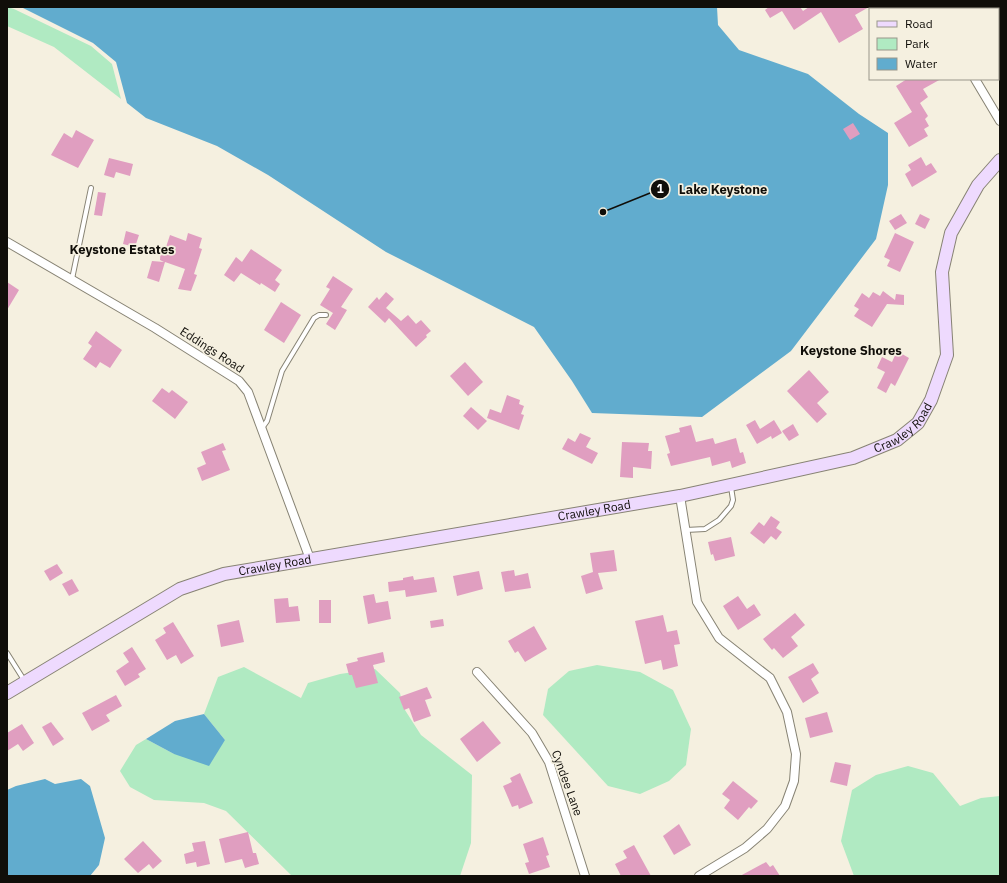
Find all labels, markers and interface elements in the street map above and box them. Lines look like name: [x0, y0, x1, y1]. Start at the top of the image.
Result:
legend: [869, 8, 999, 80]
text: Road: [905, 16, 933, 31]
text: Park: [905, 36, 930, 51]
text: Water: [905, 56, 938, 71]
callout: Lake Keystone: [650, 176, 775, 201]
text: 1: [656, 181, 664, 196]
text: Lake Keystone: [679, 181, 767, 198]
district label: Keystone Estates: [69, 241, 175, 258]
street label: Eddings Road: [177, 323, 247, 376]
district label: Keystone Shores: [800, 342, 902, 359]
street label: Crawley Road: [871, 400, 935, 456]
street label: Crawley Road: [557, 497, 632, 524]
street label: Crawley Road: [237, 551, 312, 578]
street label: Cyndee Lane: [549, 748, 586, 818]

